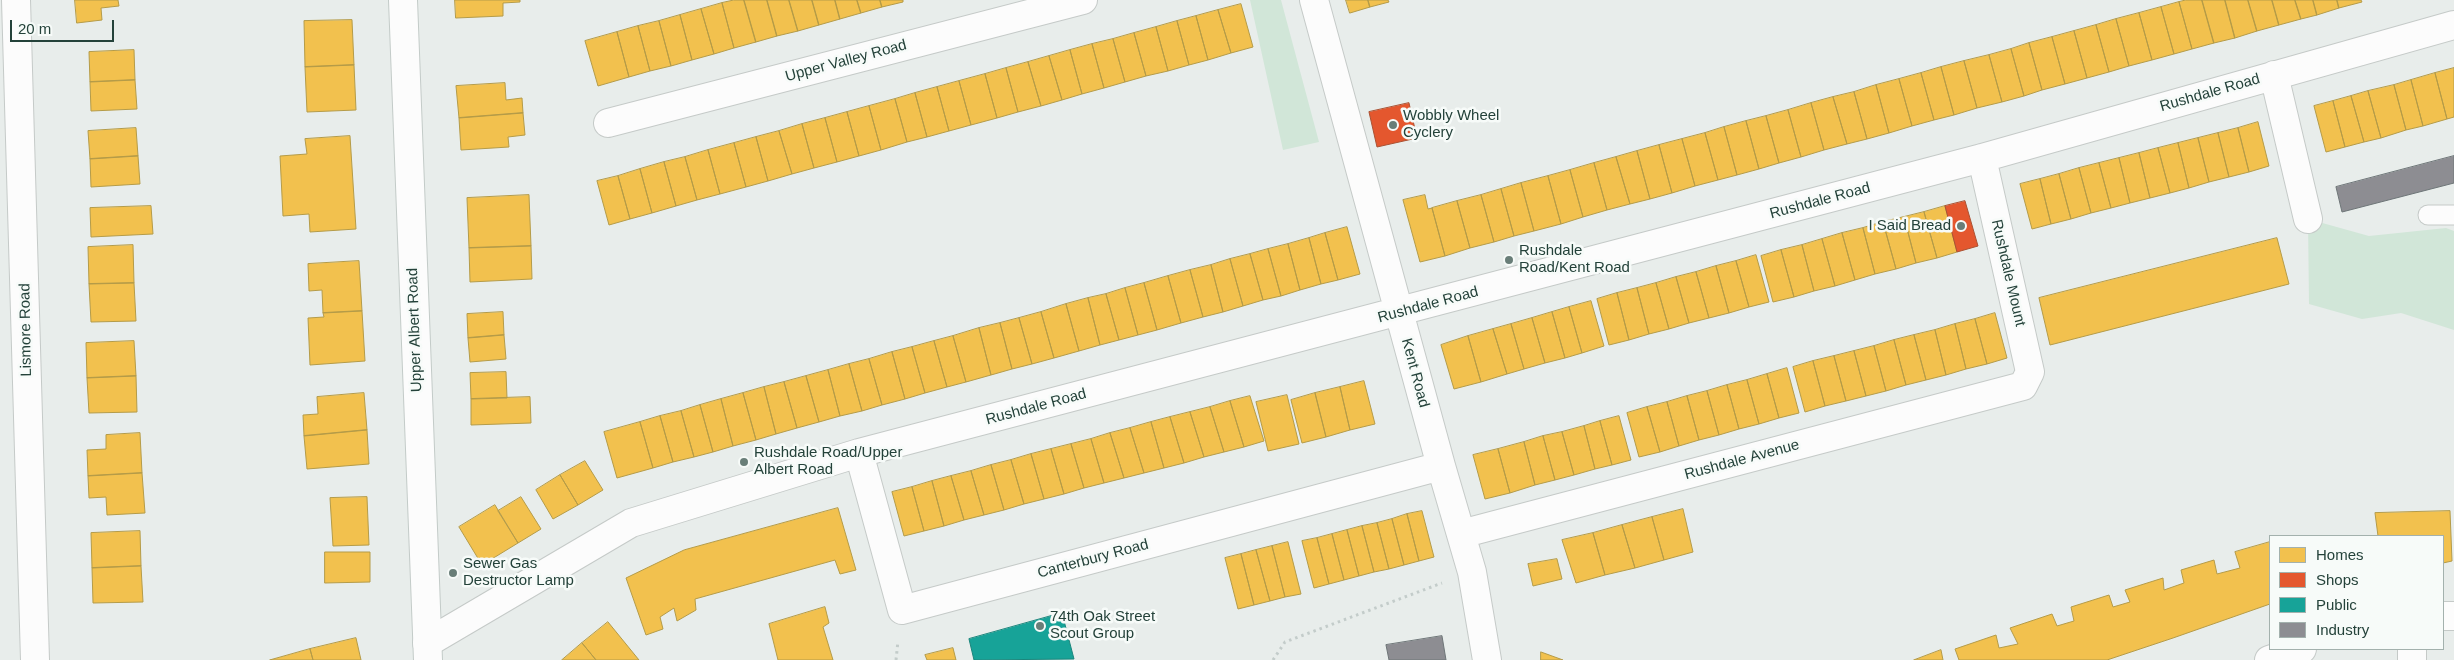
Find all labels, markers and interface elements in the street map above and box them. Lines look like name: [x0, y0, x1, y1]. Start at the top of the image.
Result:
scale bar: [12, 10, 116, 42]
text: 20 m: [18, 20, 51, 37]
street label: Upper Valley Road: [783, 36, 909, 86]
street label: Rushdale Road: [2158, 70, 2262, 116]
place label: Wobbly Wheel Cyclery: [1403, 107, 1499, 142]
marker: Wobbly Wheel Cyclery: [1387, 119, 1399, 131]
street label: Rushdale Road: [1768, 179, 1872, 223]
place label: I Said Bread: [1868, 217, 1951, 235]
street label: Rushdale Mount: [1987, 218, 2029, 328]
marker: I Said Bread: [1955, 220, 1967, 232]
place label: Rushdale Road/Kent Road: [1519, 242, 1630, 277]
marker: Rushdale Road/Kent Road: [1503, 254, 1515, 266]
street label: Upper Albert Road: [404, 268, 426, 392]
street label: Lismore Road: [16, 283, 36, 377]
street label: Rushdale Road: [1376, 283, 1480, 327]
street label: Kent Road: [1397, 336, 1433, 410]
street label: Rushdale Road: [984, 385, 1088, 429]
street label: Rushdale Avenue: [1683, 436, 1801, 484]
place label: Rushdale Road/Upper Albert Road: [754, 444, 902, 479]
marker: Rushdale Road/Upper Albert Road: [738, 456, 750, 468]
legend: [2269, 535, 2444, 650]
street label: Canterbury Road: [1036, 536, 1150, 582]
text: Homes: [2316, 546, 2364, 563]
place label: Sewer Gas Destructor Lamp: [463, 555, 574, 590]
marker: Sewer Gas Destructor Lamp: [447, 567, 459, 579]
text: Shops: [2316, 571, 2359, 588]
text: Public: [2316, 596, 2357, 613]
place label: 74th Oak Street Scout Group: [1050, 608, 1155, 643]
marker: 74th Oak Street Scout Group: [1034, 620, 1046, 632]
text: Industry: [2316, 621, 2369, 638]

